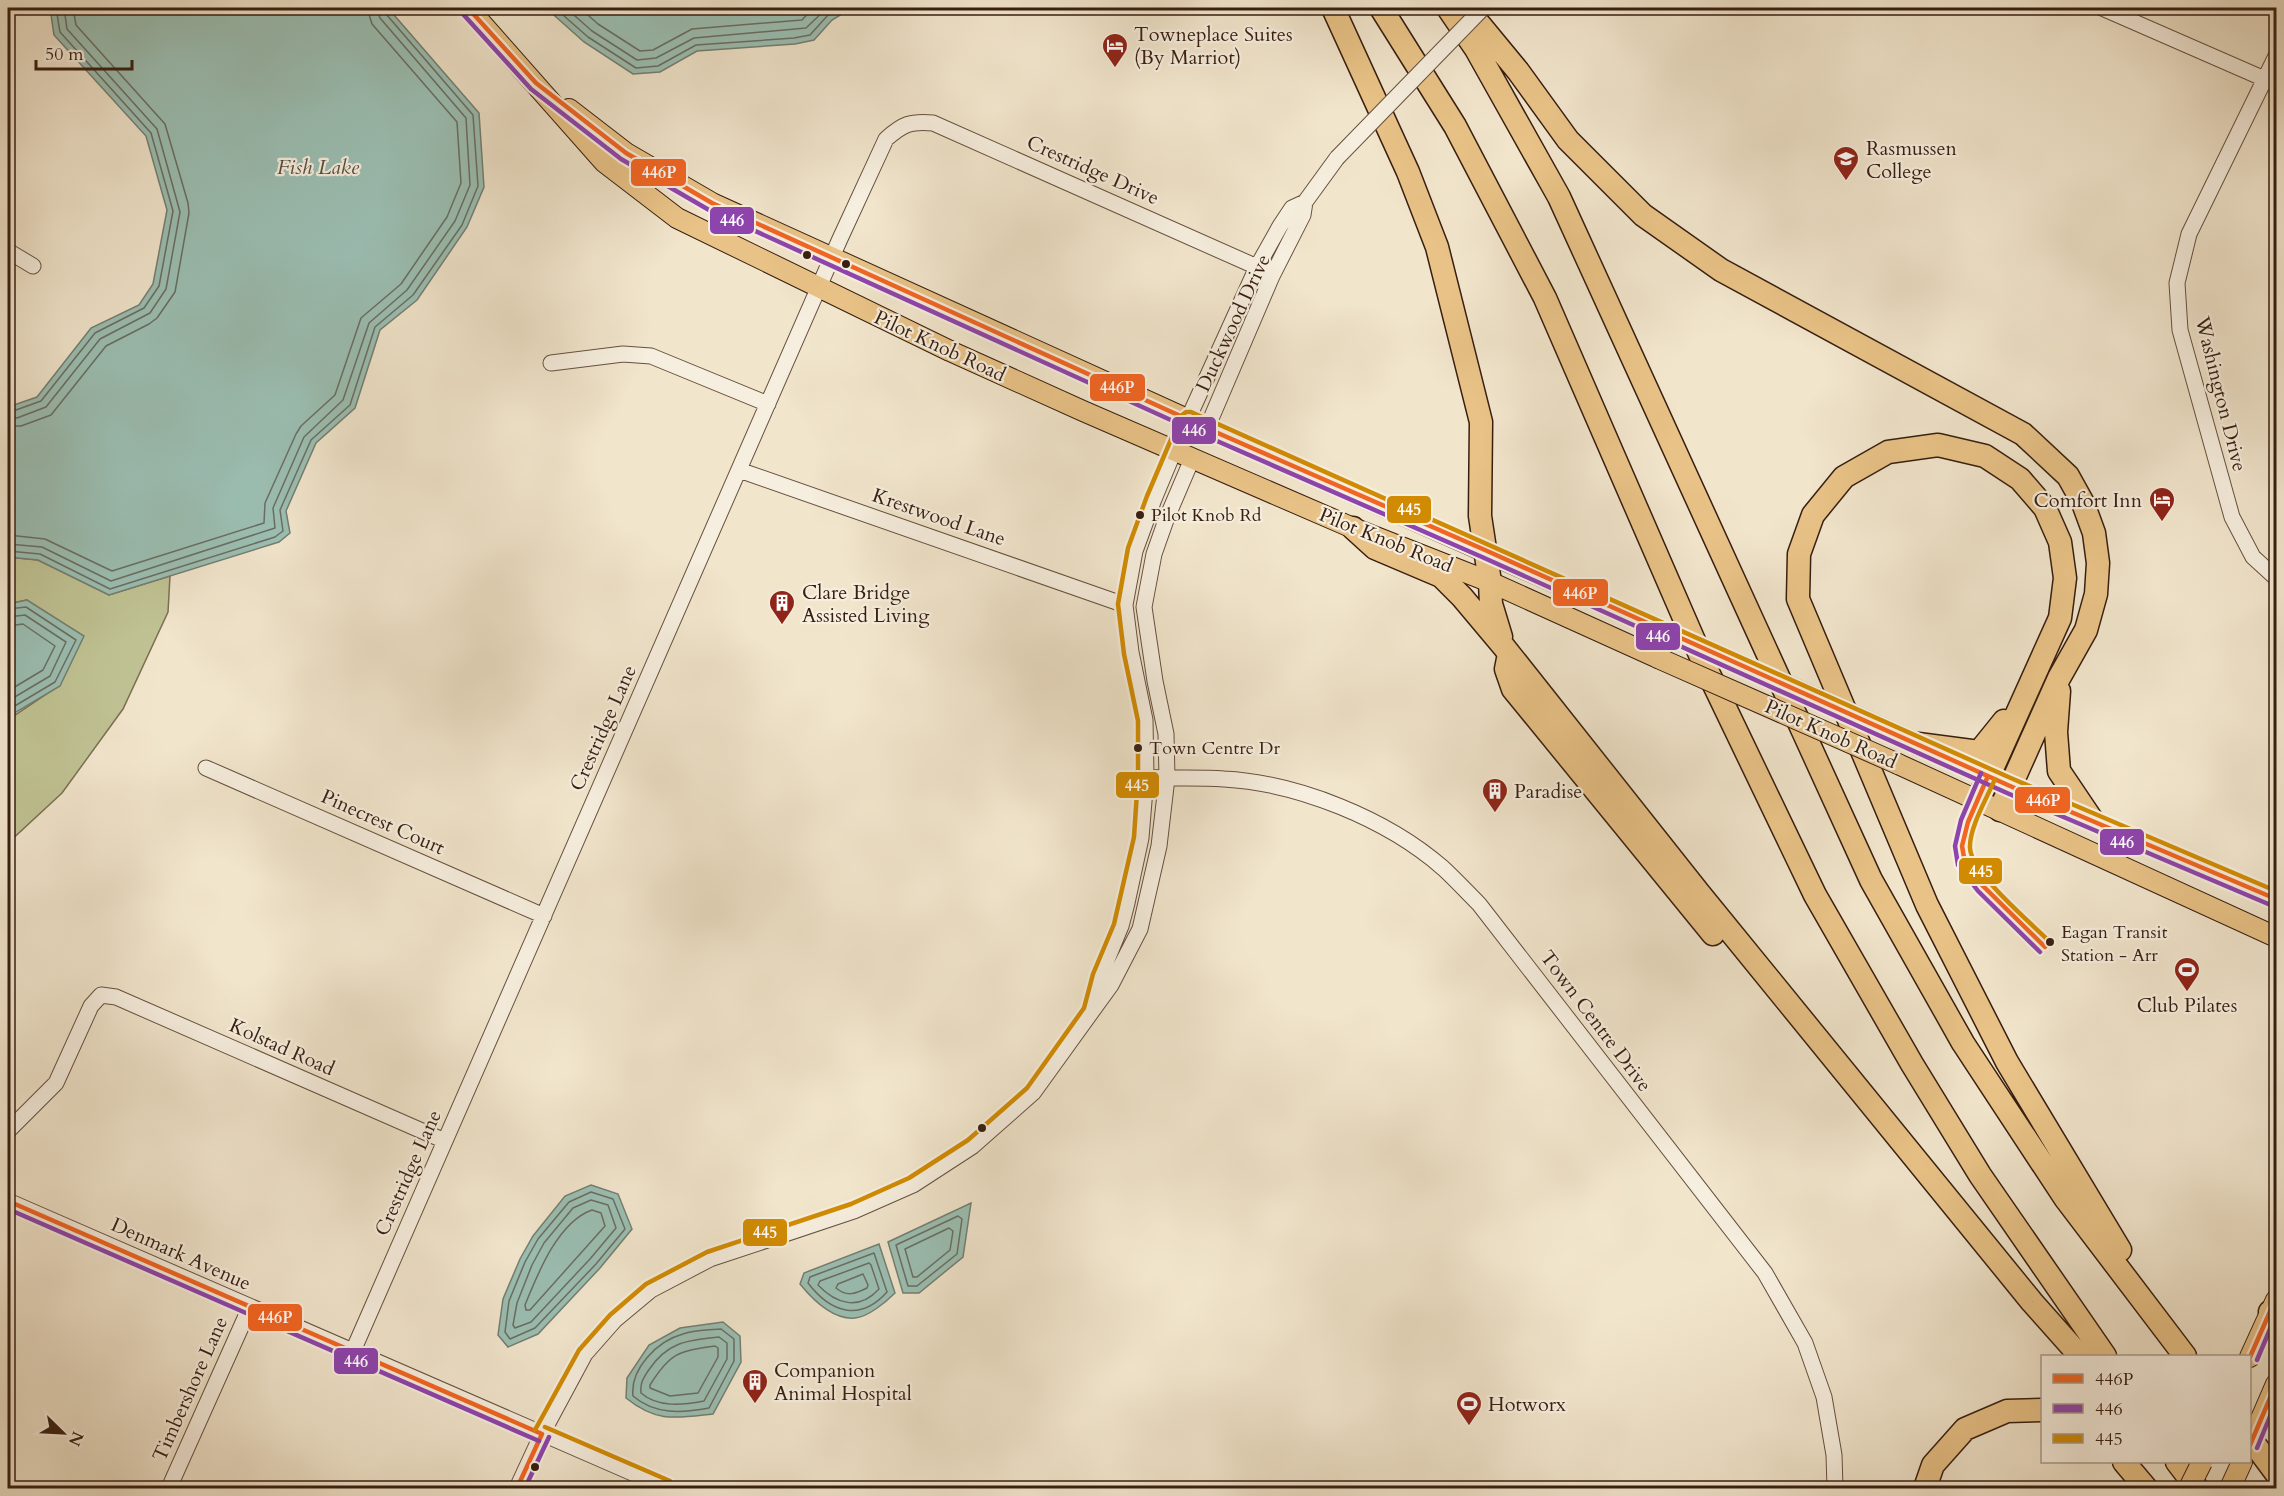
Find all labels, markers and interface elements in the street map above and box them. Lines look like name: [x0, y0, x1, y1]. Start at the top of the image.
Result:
place label: Towneplace Suites (By Marriot): [1134, 21, 1293, 71]
hotel icon: Towneplace Suites (By Marriot): [1100, 31, 1130, 69]
scale bar: [36, 33, 132, 71]
text: 50 m: [45, 42, 84, 67]
street label: Crestridge Drive: [1023, 129, 1163, 211]
place label: Rasmussen College: [1866, 135, 1958, 185]
school or university icon: Rasmussen College: [1831, 144, 1861, 182]
water label: Fish Lake: [277, 153, 360, 182]
line badge: 446P: [630, 158, 687, 187]
text: 446P: [642, 162, 676, 184]
line badge: 446: [709, 206, 755, 235]
text: 446: [720, 210, 744, 232]
unlabelled marker: [801, 249, 813, 261]
street label: Duckwood Drive: [1189, 250, 1277, 396]
unlabelled marker: [840, 258, 852, 270]
street label: Pilot Knob Road: [870, 304, 1010, 388]
street label: Washington Drive: [2188, 313, 2253, 474]
line badge: 446P: [1089, 373, 1146, 402]
text: 446P: [1100, 377, 1134, 399]
line badge: 446: [1171, 416, 1217, 445]
text: 446: [1182, 420, 1206, 442]
street label: Krestwood Lane: [869, 482, 1009, 552]
hotel icon: Comfort Inn: [2147, 485, 2177, 523]
place label: Comfort Inn: [2034, 487, 2143, 514]
line badge: 445: [1386, 495, 1432, 524]
text: 445: [1397, 499, 1421, 521]
street label: Pilot Knob Road: [1315, 501, 1457, 579]
place label: Pilot Knob Rd: [1151, 503, 1262, 528]
marker: Pilot Knob Rd: [1134, 509, 1146, 521]
line badge: 446P: [1552, 578, 1609, 607]
place label: Clare Bridge Assisted Living: [802, 579, 930, 629]
text: 446P: [1563, 583, 1597, 605]
building icon: Clare Bridge Assisted Living: [767, 588, 797, 626]
line badge: 446: [1635, 622, 1681, 651]
text: 446: [1646, 626, 1670, 648]
street label: Crestridge Lane: [563, 661, 643, 795]
street label: Pilot Knob Road: [1761, 693, 1902, 775]
place label: Town Centre Dr: [1149, 736, 1280, 761]
marker: Town Centre Dr: [1132, 742, 1144, 754]
line badge: 445: [1115, 771, 1160, 799]
text: 445: [1125, 775, 1149, 797]
building icon: Paradise: [1480, 776, 1510, 814]
place label: Paradise: [1514, 778, 1582, 805]
street label: Pinecrest Court: [317, 783, 450, 862]
line badge: 446P: [2014, 786, 2071, 814]
text: 446P: [2026, 790, 2060, 812]
line badge: 446: [2099, 828, 2145, 856]
text: 446: [2110, 832, 2134, 854]
line badge: 445: [1958, 857, 2003, 885]
text: 445: [1969, 861, 1993, 883]
place label: Eagan Transit Station - Arr: [2061, 920, 2168, 968]
marker: Eagan Transit Station - Arr: [2044, 936, 2056, 948]
street label: Town Centre Drive: [1534, 945, 1658, 1097]
sports icon: Club Pilates: [2172, 955, 2202, 993]
place label: Club Pilates: [2137, 992, 2237, 1019]
street label: Kolstad Road: [225, 1012, 339, 1082]
street label: Crestridge Lane: [368, 1106, 448, 1240]
unlabelled marker: [976, 1122, 988, 1134]
street label: Denmark Avenue: [107, 1211, 255, 1297]
line badge: 445: [742, 1218, 788, 1247]
text: 445: [753, 1222, 777, 1244]
line badge: 446P: [247, 1303, 303, 1332]
text: 446P: [258, 1307, 292, 1329]
street label: Timbershore Lane: [146, 1312, 234, 1466]
line badge: 446: [333, 1347, 379, 1375]
text: 446: [344, 1351, 368, 1373]
legend: [2041, 1355, 2251, 1463]
place label: Companion Animal Hospital: [774, 1357, 912, 1407]
building icon: Companion Animal Hospital: [740, 1367, 770, 1405]
text: 446P: [2095, 1367, 2134, 1392]
sports icon: Hotworx: [1454, 1389, 1484, 1427]
place label: Hotworx: [1488, 1391, 1566, 1418]
text: 446: [2095, 1397, 2123, 1422]
north arrow: [33, 1403, 93, 1463]
text: 445: [2095, 1427, 2123, 1452]
text: N: [63, 1428, 89, 1450]
unlabelled marker: [529, 1461, 541, 1473]

